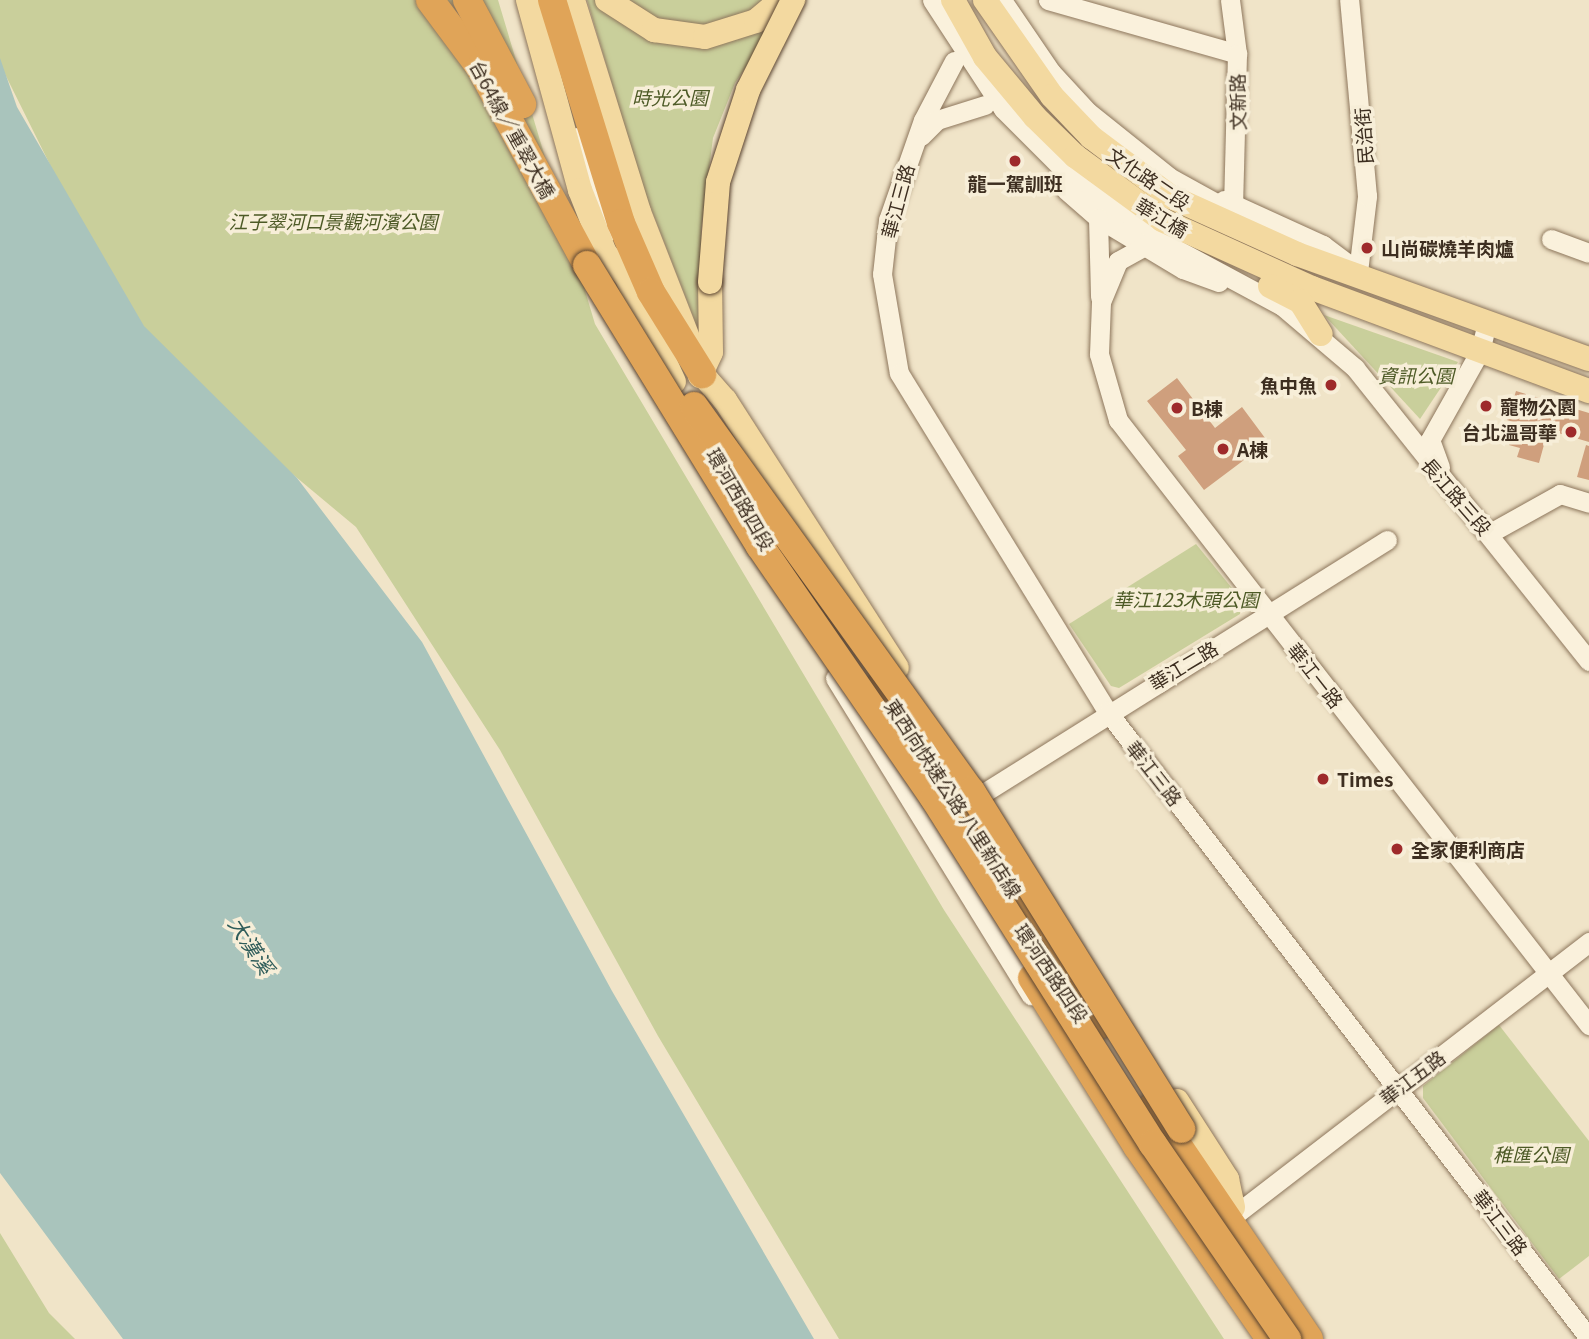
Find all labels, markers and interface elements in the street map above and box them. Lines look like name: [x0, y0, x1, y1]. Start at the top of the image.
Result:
street label: 台64線／重翠大橋: [466, 56, 560, 202]
street label: 文新路: [1225, 73, 1249, 131]
park label: 時光公園: [632, 86, 708, 108]
street label: 民治街: [1350, 107, 1376, 165]
street label: 文化路二段: [1103, 142, 1195, 214]
marker: 龍一駕訓班: [1007, 153, 1023, 169]
street label: 華江三路: [876, 161, 918, 241]
place label: 龍一駕訓班: [968, 172, 1062, 194]
street label: 華江橋: [1132, 193, 1192, 241]
park label: 江子翠河口景觀河濱公園: [229, 210, 437, 232]
place label: 山尚碳燒羊肉爐: [1381, 237, 1514, 259]
marker: 山尚碳燒羊肉爐: [1359, 240, 1375, 256]
park label: 資訊公園: [1378, 364, 1454, 386]
place label: 魚中魚: [1260, 374, 1317, 396]
marker: 魚中魚: [1323, 377, 1339, 393]
place label: 寵物公園: [1500, 395, 1576, 417]
place label: B棟: [1191, 397, 1223, 419]
marker: 寵物公園: [1478, 398, 1494, 414]
marker: B棟: [1169, 400, 1185, 416]
place label: 台北溫哥華: [1462, 421, 1557, 443]
marker: 台北溫哥華: [1563, 424, 1579, 440]
place label: A棟: [1237, 438, 1268, 460]
marker: A棟: [1215, 441, 1231, 457]
street label: 環河西路四段: [703, 444, 779, 554]
street label: 長江路三段: [1417, 453, 1497, 539]
park label: 華江123木頭公園: [1113, 588, 1259, 610]
street label: 華江二路: [1145, 636, 1221, 694]
street label: 華江一路: [1284, 638, 1348, 712]
street label: 東西向快速公路 八里新店線: [881, 694, 1027, 902]
street label: 華江三路: [1123, 736, 1187, 810]
place label: Times: [1337, 768, 1393, 790]
marker: Times: [1315, 771, 1331, 787]
place label: 全家便利商店: [1411, 838, 1525, 860]
marker: 全家便利商店: [1389, 841, 1405, 857]
water label: 大漢溪: [224, 912, 280, 978]
street label: 環河西路四段: [1011, 919, 1093, 1027]
street label: 華江五路: [1375, 1045, 1449, 1109]
park label: 稚匯公園: [1493, 1143, 1569, 1165]
street label: 華江三路: [1469, 1185, 1533, 1259]

